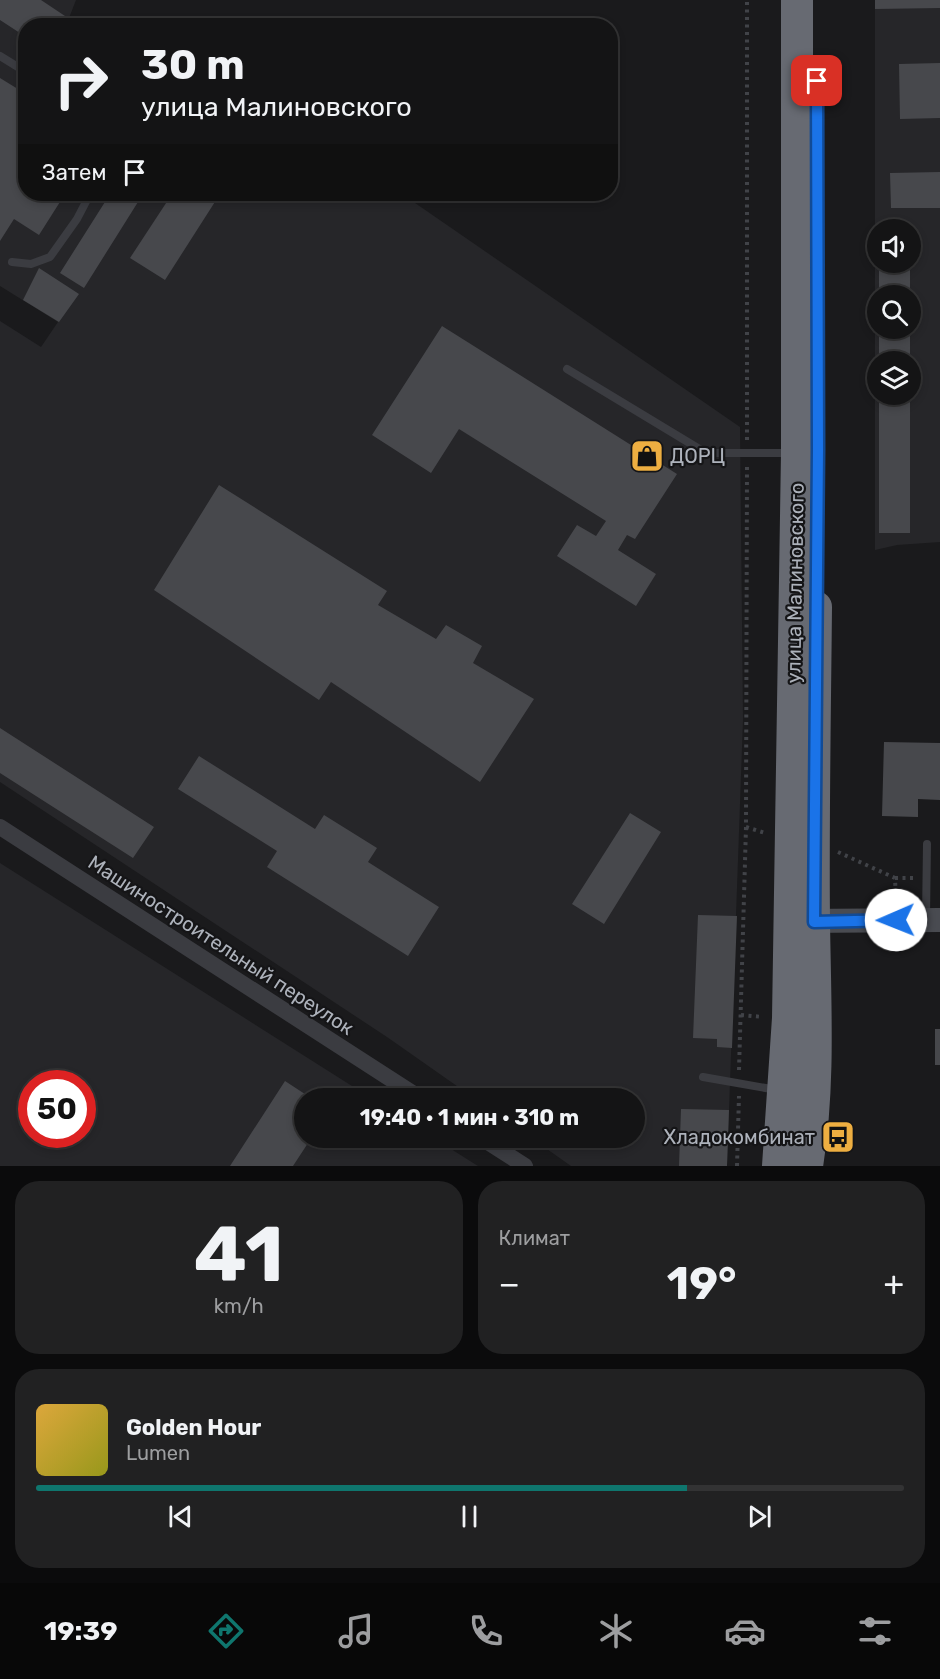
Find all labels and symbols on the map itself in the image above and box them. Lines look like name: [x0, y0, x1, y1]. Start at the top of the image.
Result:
pin: [791, 55, 842, 106]
shop icon: ДОРЦ: [629, 438, 665, 474]
place label: ДОРЦ: [670, 444, 725, 468]
street label: улица Малиновского: [781, 482, 809, 684]
street label: Машиностроительный переулок: [84, 850, 358, 1040]
position arrow: [864, 888, 928, 952]
speed limit sign: 50: [18, 1070, 96, 1148]
bus stop icon: Хладокомбинат: [820, 1119, 856, 1155]
place label: Хладокомбинат: [664, 1125, 815, 1149]

